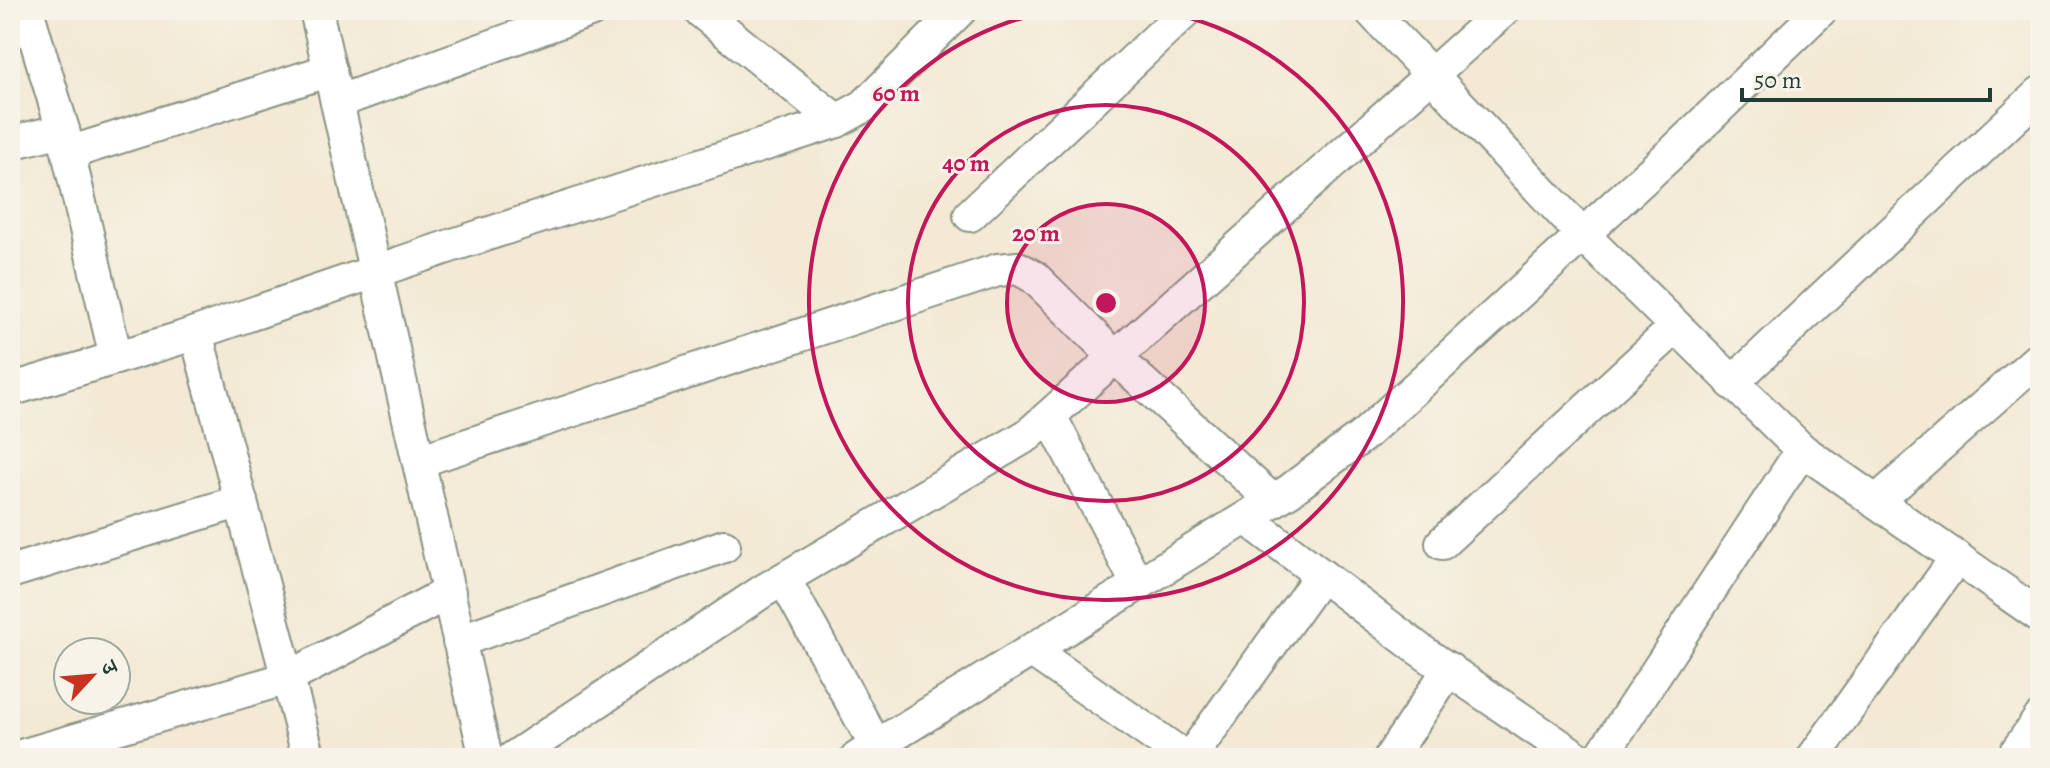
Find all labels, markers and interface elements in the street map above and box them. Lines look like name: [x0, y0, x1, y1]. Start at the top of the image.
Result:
scale bar: [1742, 52, 1990, 102]
text: 50 m: [1754, 64, 1802, 96]
text: 60 m: [872, 77, 920, 109]
text: 40 m: [942, 147, 990, 179]
text: 20 m: [1012, 217, 1060, 249]
centre of rings: [1092, 289, 1120, 317]
north arrow: [52, 636, 132, 716]
text: उ: [92, 654, 126, 681]

